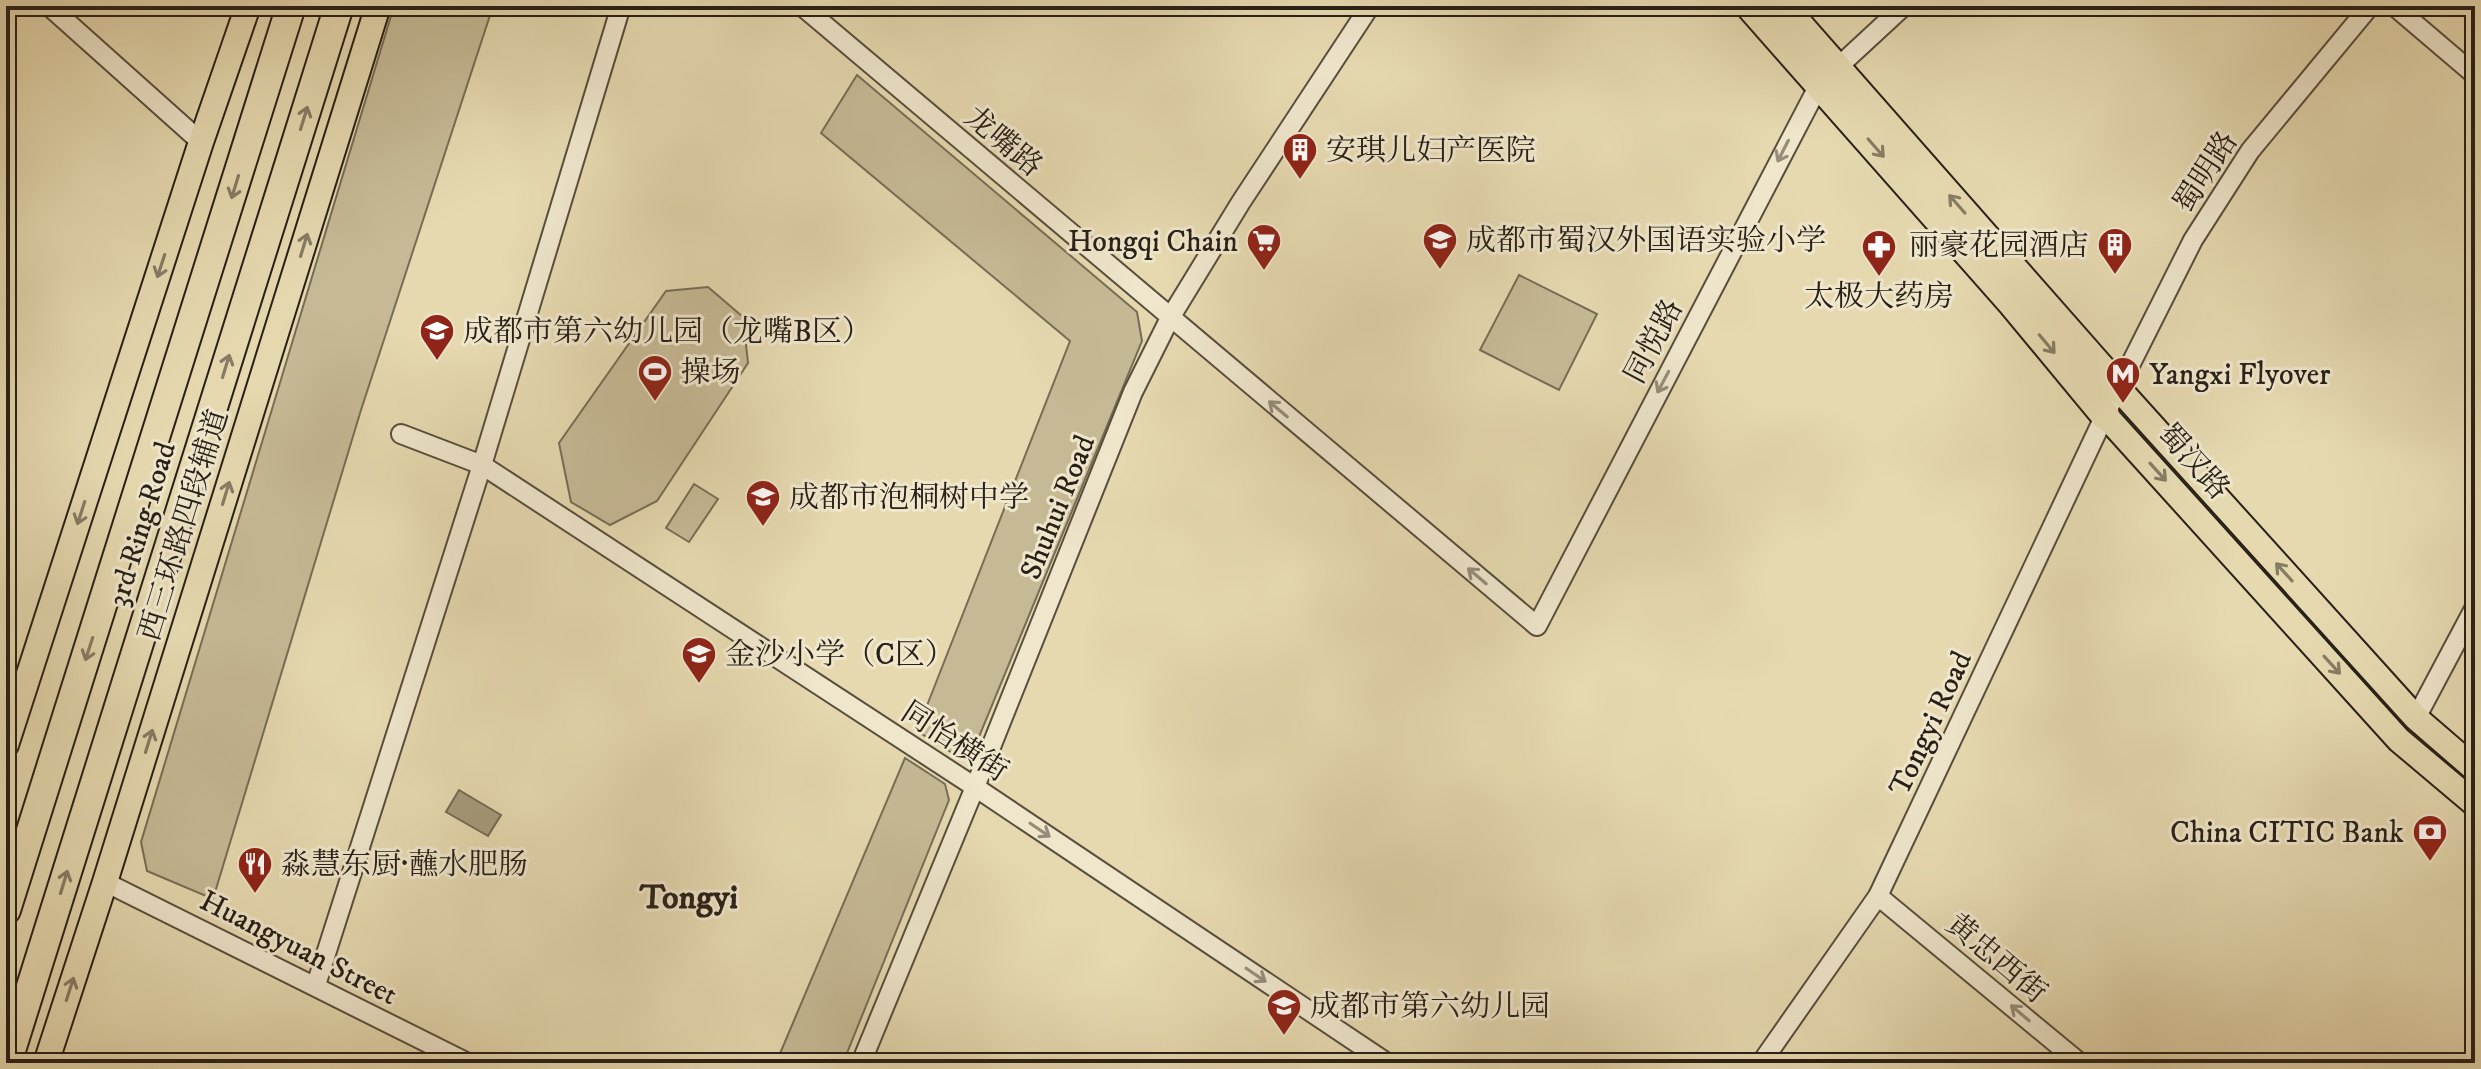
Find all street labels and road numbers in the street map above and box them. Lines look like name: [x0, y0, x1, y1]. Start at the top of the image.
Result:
street label: 龙嘴路: [957, 99, 1049, 185]
street label: 蜀明路: [2166, 125, 2246, 221]
street label: 同悦路: [1617, 293, 1692, 390]
street label: 西三环路四段辅道: [132, 405, 237, 646]
street label: 蜀汉路: [2149, 416, 2237, 508]
street label: Shuhui Road: [1013, 430, 1104, 585]
street label: 3rd Ring Road: [100, 438, 185, 611]
street label: Tongyi Road: [1882, 645, 1981, 802]
street label: 同怡横街: [894, 694, 1015, 790]
street label: Huangyuan Street: [193, 883, 403, 1014]
street label: 黄忠西街: [1938, 906, 2054, 1012]

